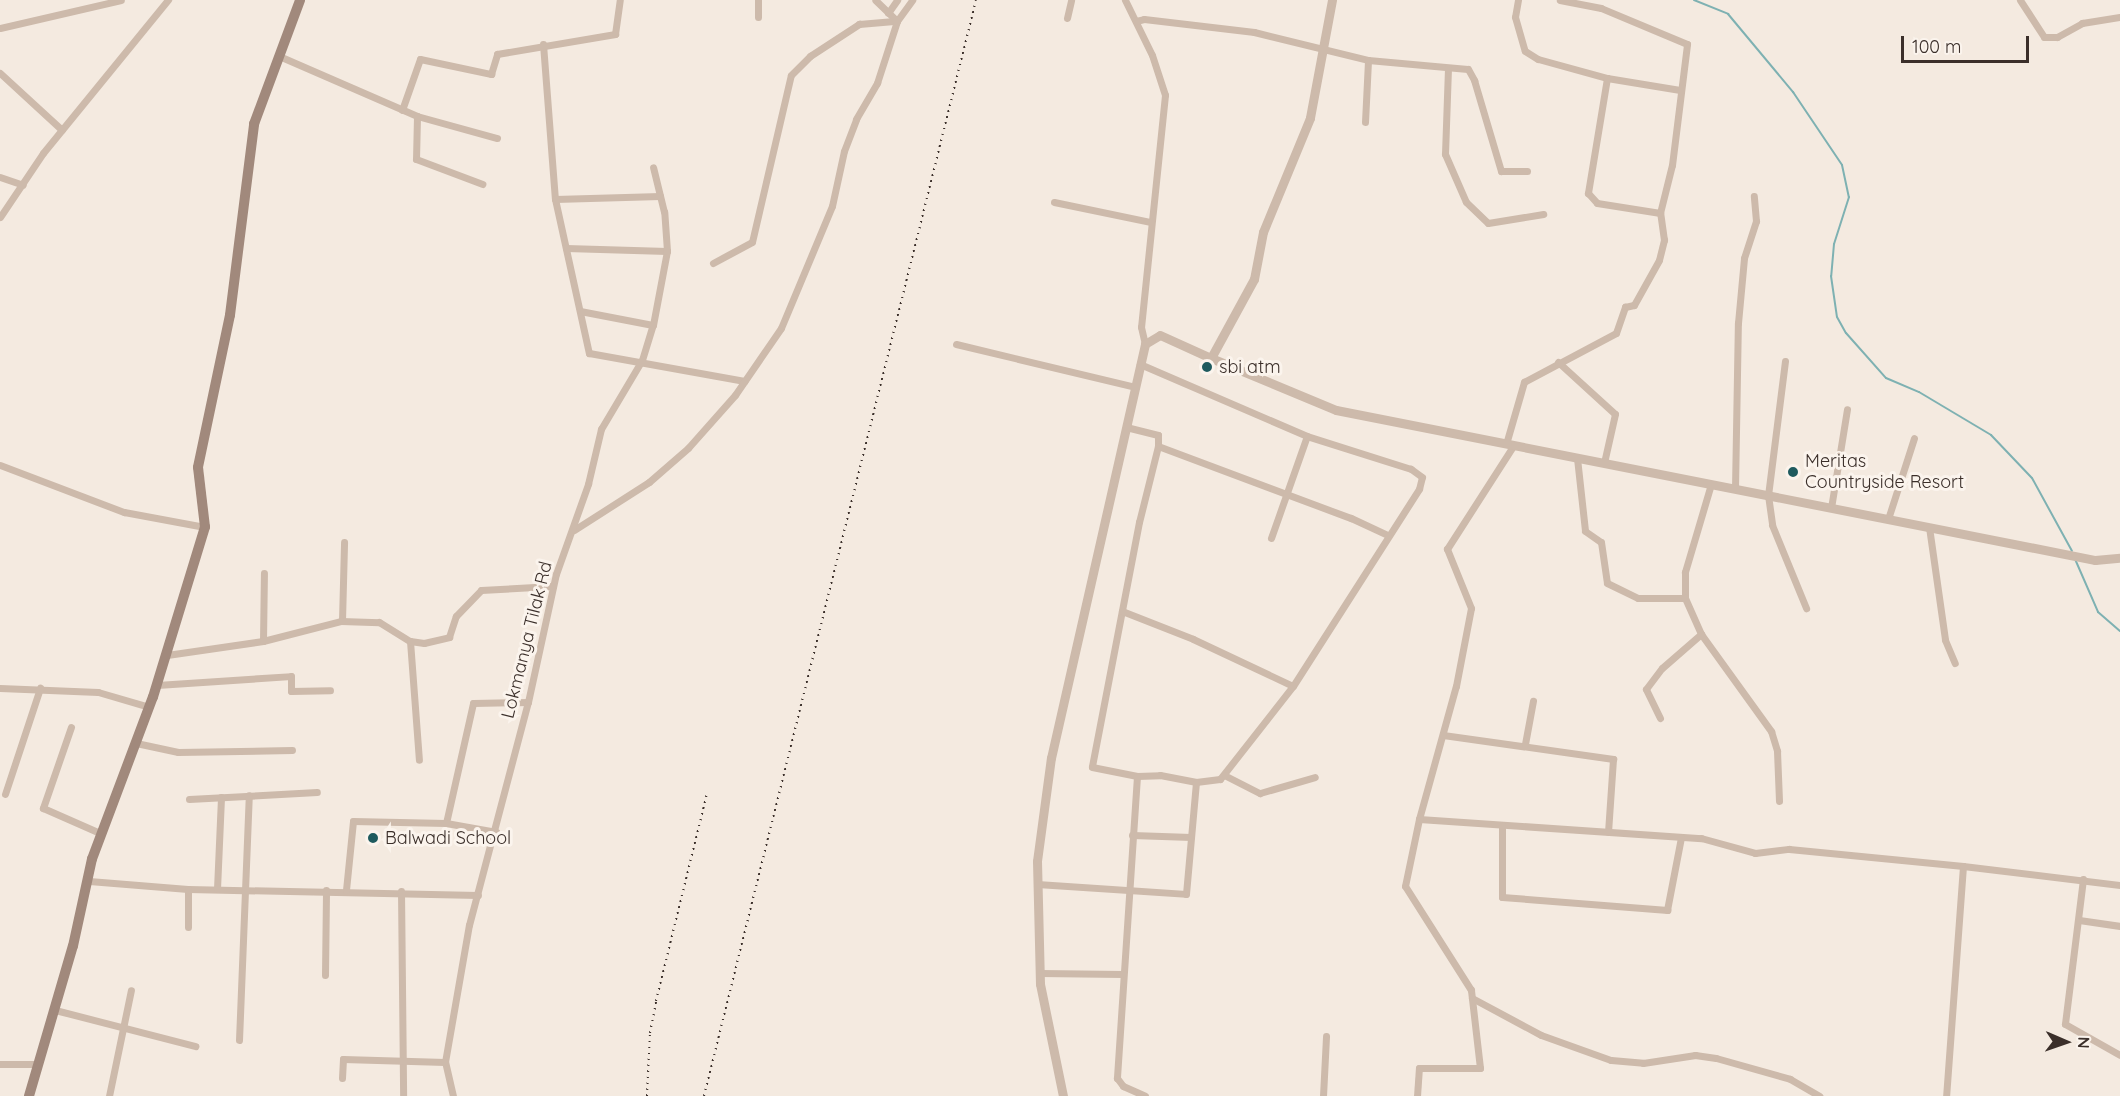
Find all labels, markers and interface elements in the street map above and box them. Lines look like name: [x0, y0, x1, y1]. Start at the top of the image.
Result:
scale bar: [1904, 24, 2032, 62]
text: 100 m: [1912, 35, 1961, 58]
place label: sbi atm: [1219, 356, 1281, 378]
marker: sbi atm: [1200, 360, 1214, 374]
place label: Meritas Countryside Resort: [1805, 451, 1964, 494]
marker: Meritas Countryside Resort: [1786, 465, 1800, 479]
street label: Lokmanya Tilak Rd: [497, 559, 557, 721]
place label: Balwadi School: [385, 827, 511, 849]
marker: Balwadi School: [366, 831, 380, 845]
north arrow: [2036, 1012, 2096, 1072]
text: N: [2074, 1036, 2094, 1049]

